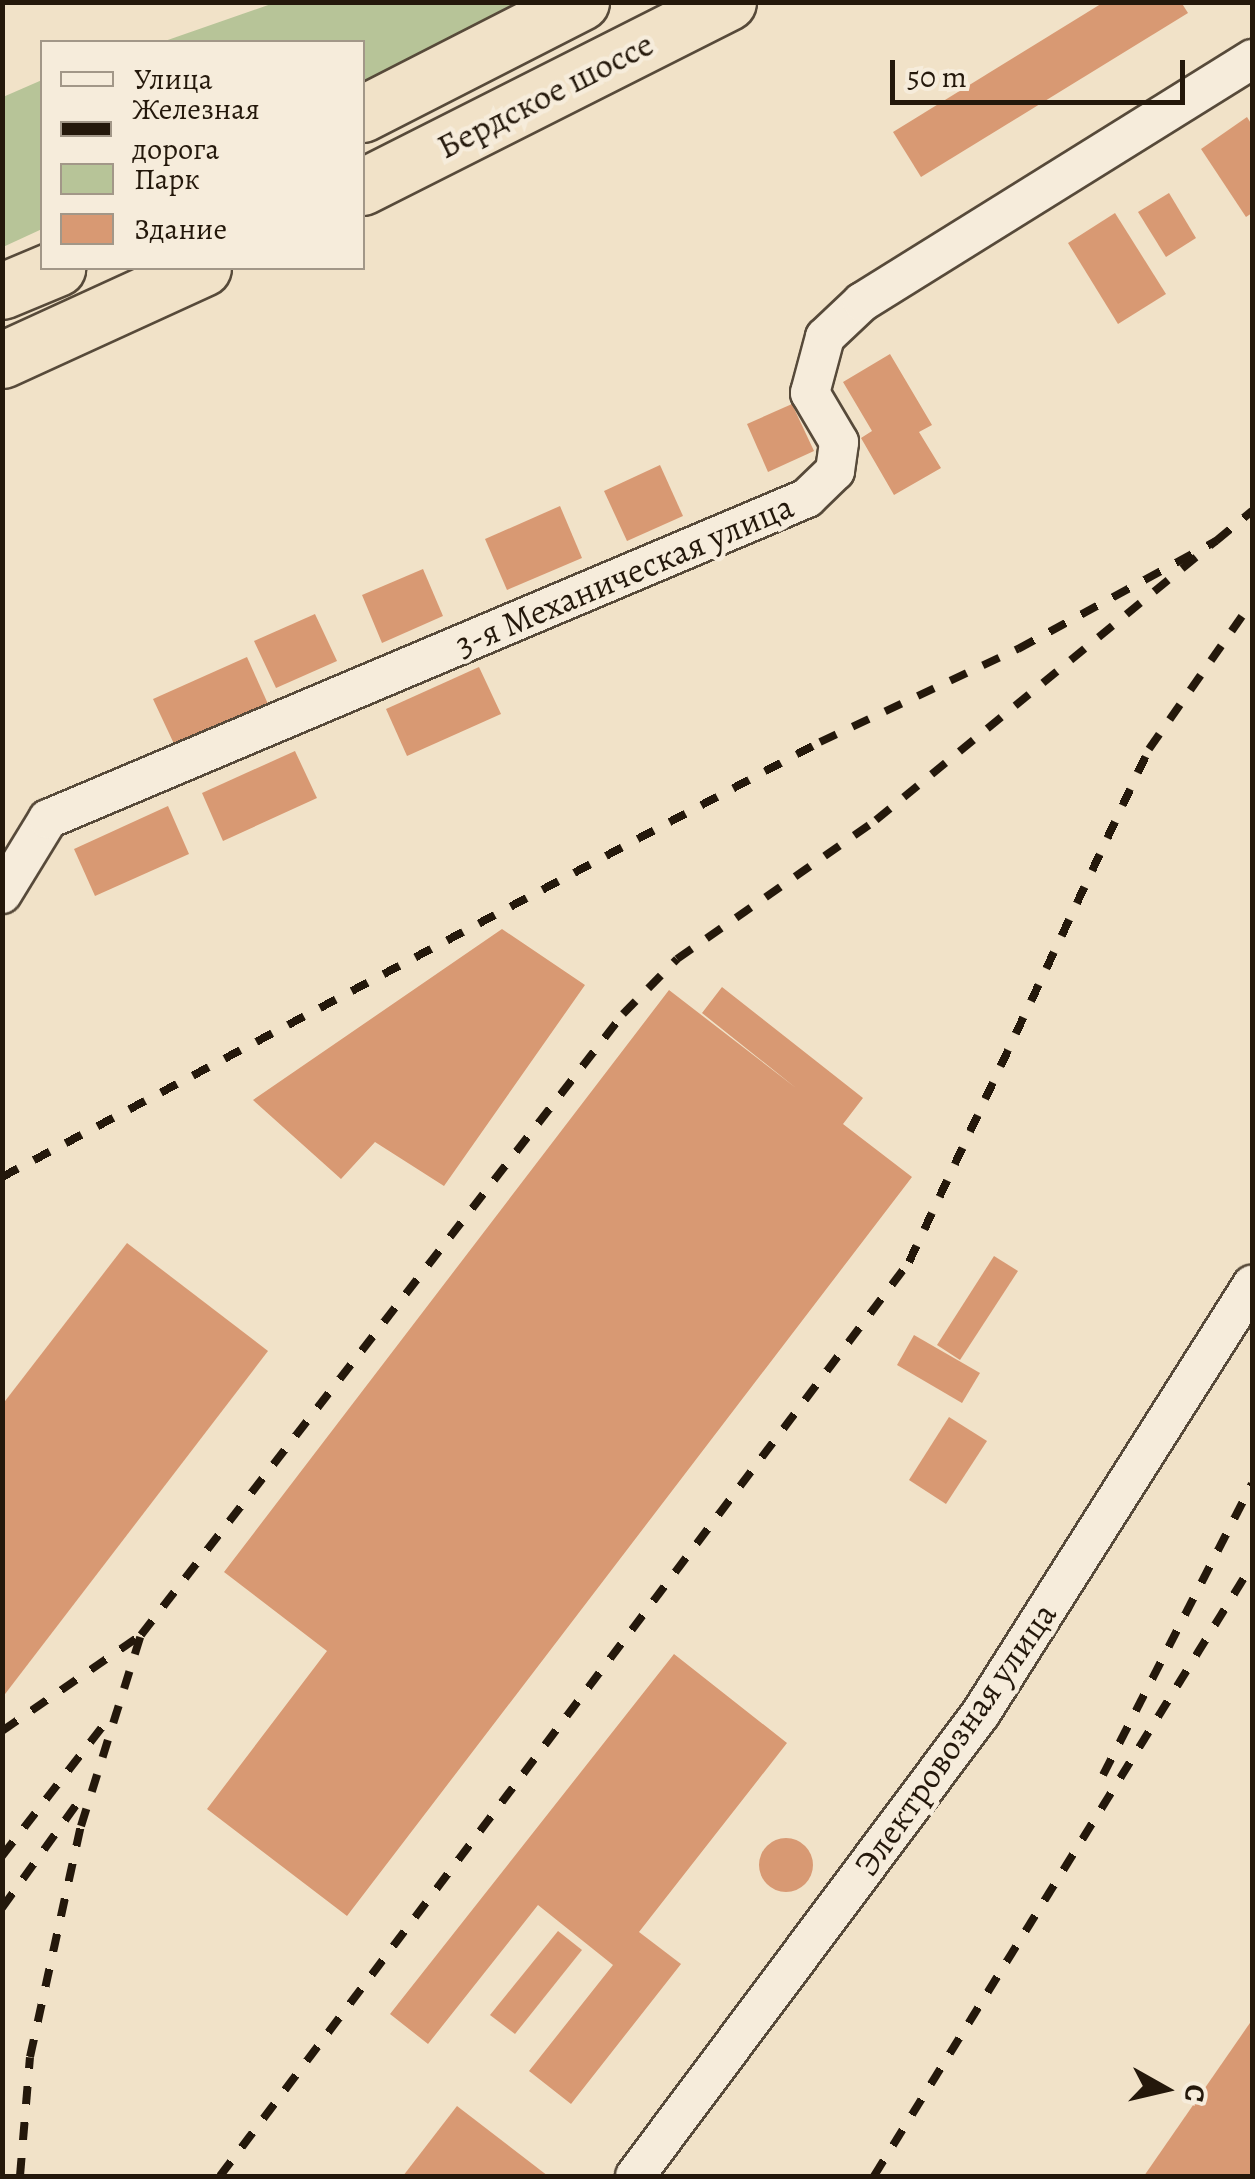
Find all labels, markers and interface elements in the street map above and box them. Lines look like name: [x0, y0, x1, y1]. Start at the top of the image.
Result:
street label: Бердское шоссе: [430, 22, 660, 168]
legend: [40, 40, 365, 270]
scale bar: [895, 40, 1190, 102]
text: 50 m: [907, 57, 967, 97]
text: Улица: [134, 59, 213, 99]
text: Железная дорога: [132, 89, 260, 169]
text: Парк: [134, 159, 200, 199]
text: Здание: [134, 209, 227, 249]
street label: 3-я Механическая улица: [449, 485, 799, 665]
street label: Электровозная улица: [845, 1594, 1065, 1884]
north arrow: [1115, 2039, 1215, 2139]
text: С: [1175, 2082, 1215, 2104]

